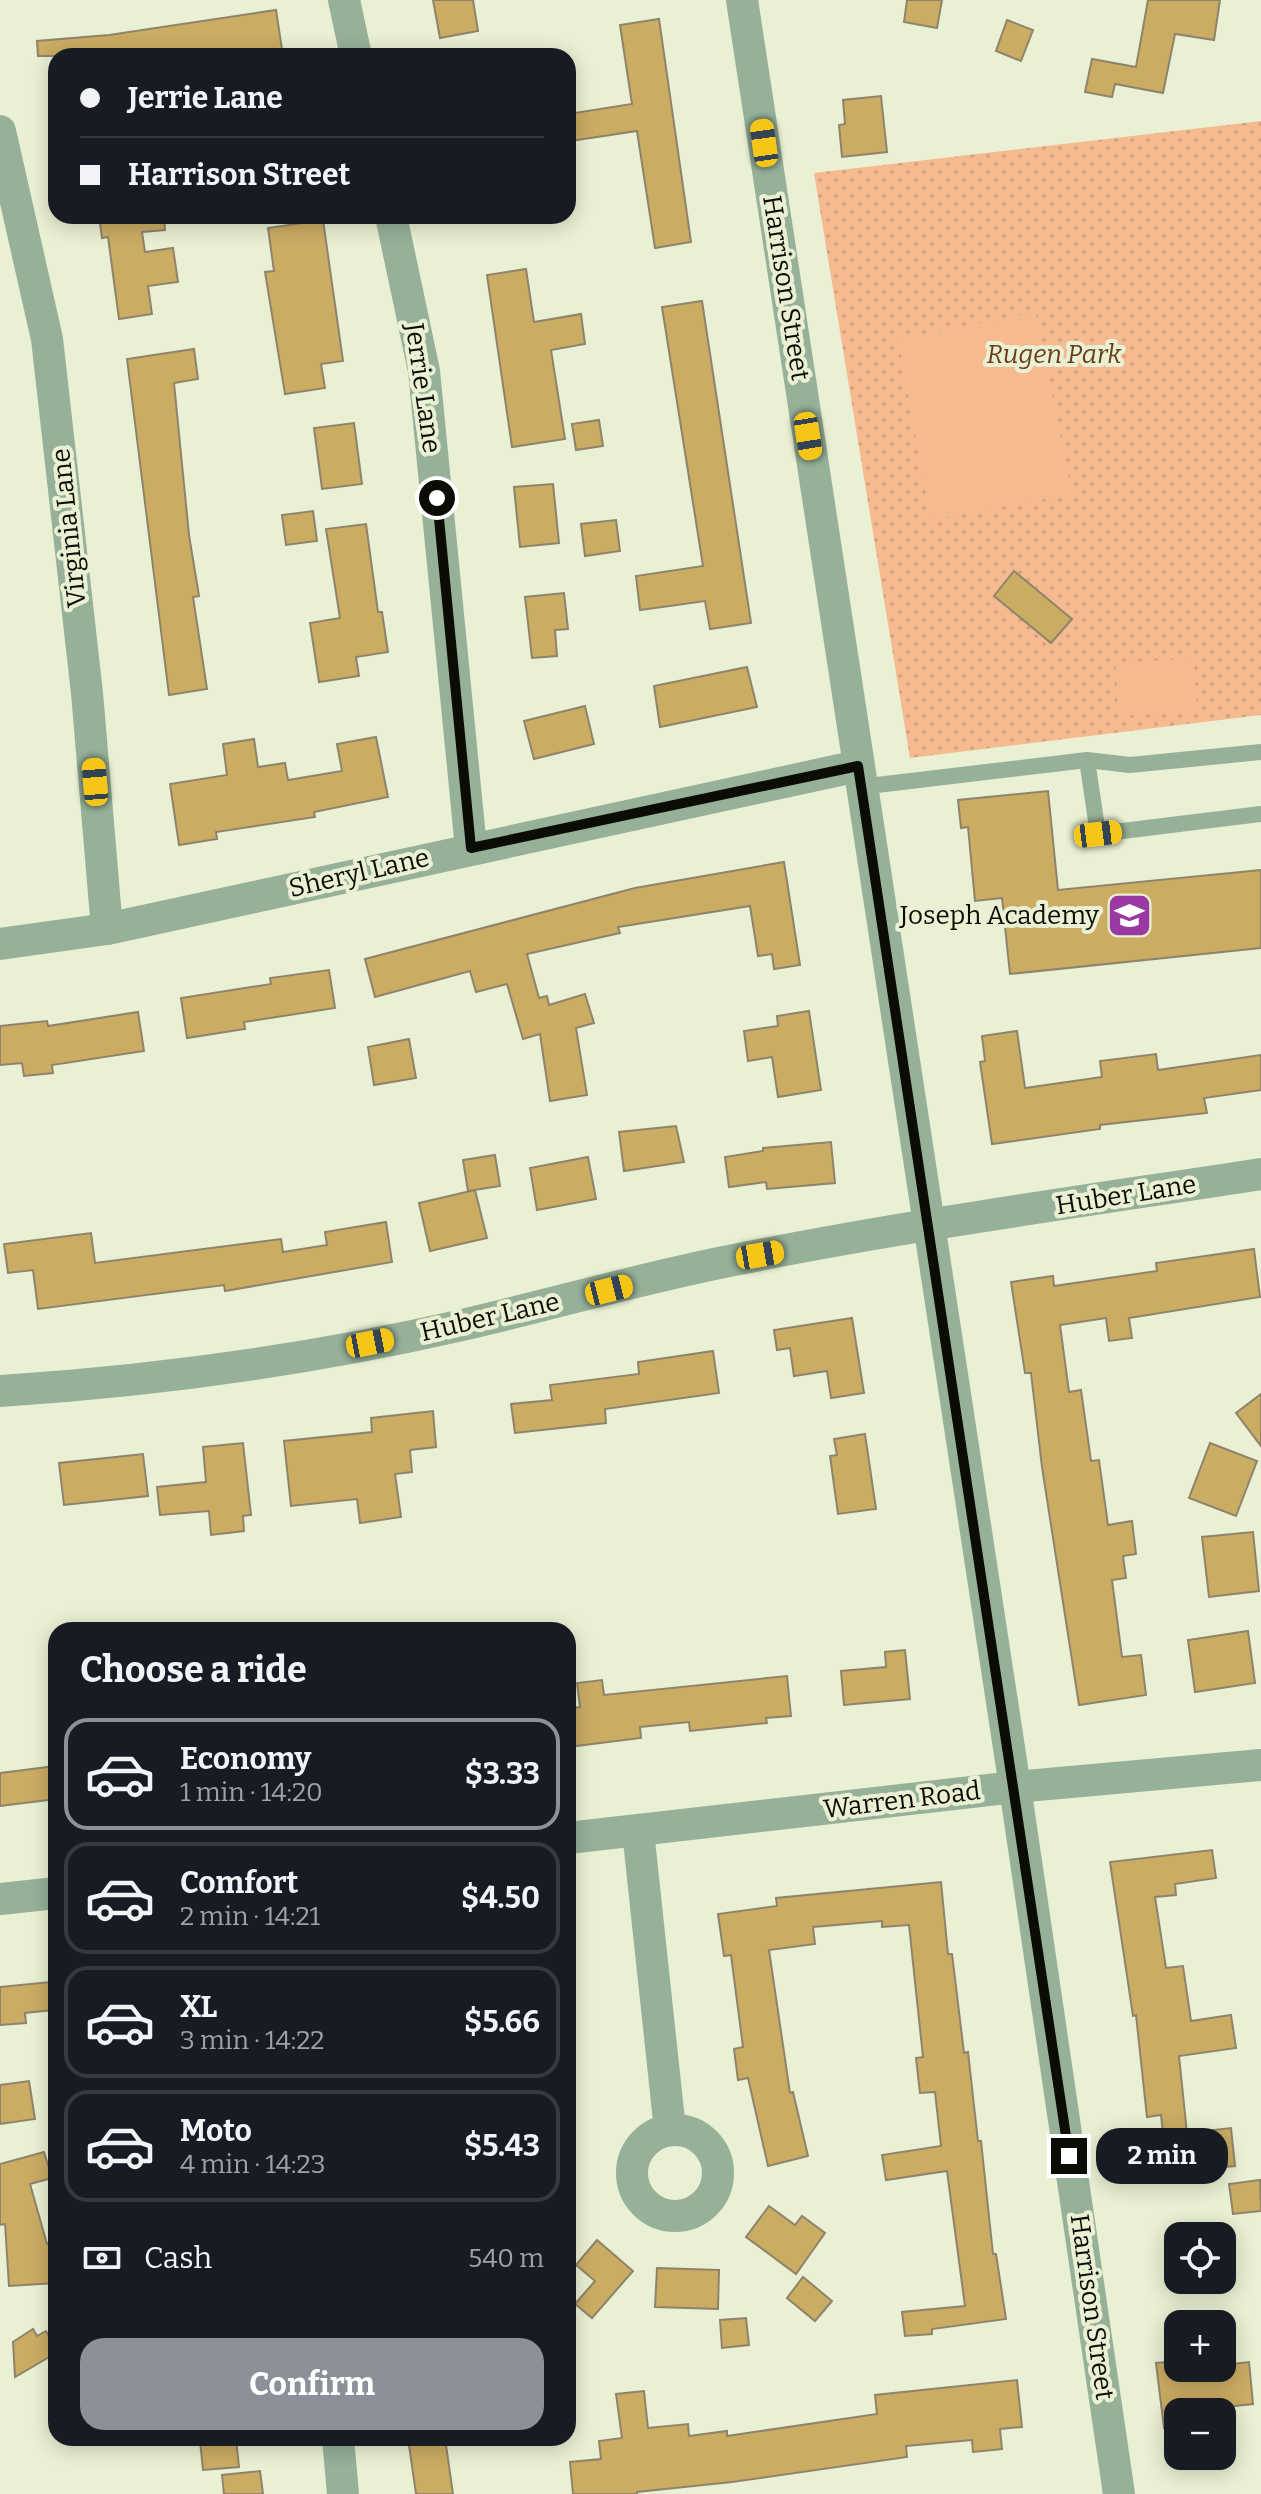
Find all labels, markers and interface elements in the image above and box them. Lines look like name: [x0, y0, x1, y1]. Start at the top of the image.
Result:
text: Jerrie Lane: [128, 80, 283, 116]
car: [749, 118, 779, 168]
text: Harrison Street: [128, 157, 350, 193]
street label: Harrison Street: [756, 193, 816, 383]
street label: Jerrie Lane: [398, 320, 447, 455]
park label: Rugen Park: [987, 339, 1122, 370]
car: [792, 410, 824, 462]
street label: Virginia Lane: [45, 447, 93, 609]
route start: [419, 480, 455, 516]
car: [81, 757, 109, 807]
car: [1073, 819, 1123, 849]
street label: Sheryl Lane: [286, 842, 432, 904]
school or university icon: Joseph Academy: [1106, 891, 1154, 939]
place label: Joseph Academy: [899, 900, 1099, 931]
street label: Huber Lane: [1054, 1169, 1198, 1221]
car: [734, 1239, 786, 1271]
car: [583, 1273, 635, 1307]
street label: Huber Lane: [417, 1286, 563, 1348]
car: [344, 1327, 396, 1359]
text: Choose a ride: [80, 1648, 307, 1692]
icon: car: [84, 1738, 156, 1810]
text: Economy: [180, 1741, 311, 1777]
text: $3.33: [465, 1756, 540, 1792]
street label: Warren Road: [822, 1775, 982, 1825]
text: 1 min · 14:20: [180, 1777, 323, 1808]
icon: car: [84, 1862, 156, 1934]
text: Comfort: [180, 1865, 298, 1901]
text: $4.50: [461, 1880, 540, 1916]
text: 2 min · 14:21: [180, 1901, 320, 1932]
icon: car: [84, 1986, 156, 2058]
text: XL: [180, 1989, 217, 2025]
text: $5.66: [464, 2004, 540, 2040]
text: 3 min · 14:22: [180, 2025, 324, 2056]
icon: car: [84, 2110, 156, 2182]
text: Moto: [180, 2113, 252, 2149]
text: $5.43: [464, 2128, 540, 2164]
callout: 2 min: [1097, 2128, 1229, 2184]
route end: [1051, 2138, 1087, 2174]
text: 2 min: [1127, 2140, 1197, 2171]
text: 4 min · 14:23: [180, 2149, 325, 2180]
street label: Harrison Street: [1064, 2212, 1120, 2402]
map controls: [1164, 2222, 1236, 2470]
button: locate: [1164, 2222, 1236, 2294]
icon: cash: [80, 2236, 124, 2280]
text: Cash: [144, 2240, 212, 2276]
text: 540 m: [468, 2243, 544, 2274]
button: +: [1164, 2310, 1236, 2382]
button: Confirm: [80, 2338, 544, 2430]
button: −: [1164, 2398, 1236, 2470]

